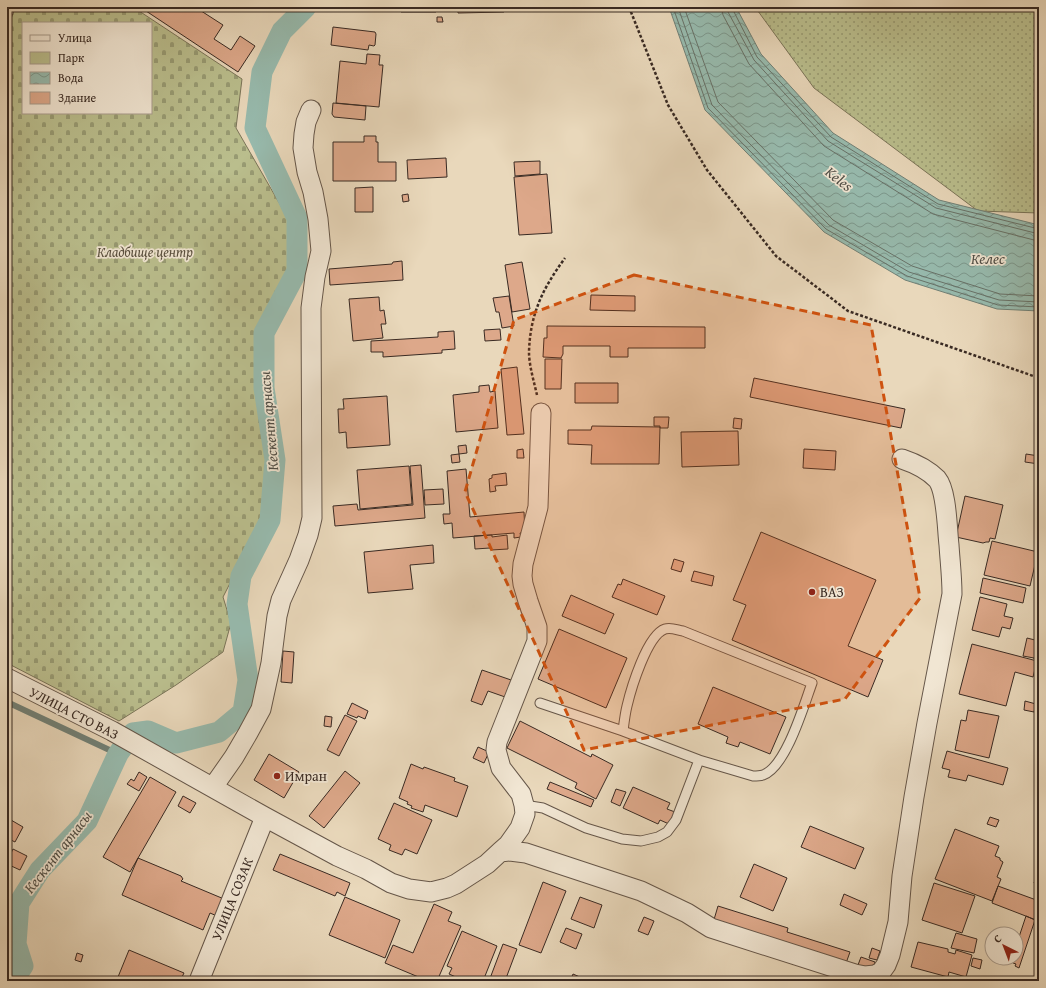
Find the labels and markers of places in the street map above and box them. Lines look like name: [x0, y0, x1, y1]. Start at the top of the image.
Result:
place label: ВАЗ: [820, 582, 844, 602]
marker: ВАЗ: [807, 587, 817, 597]
place label: Имран: [285, 766, 327, 786]
marker: Имран: [272, 771, 282, 781]

